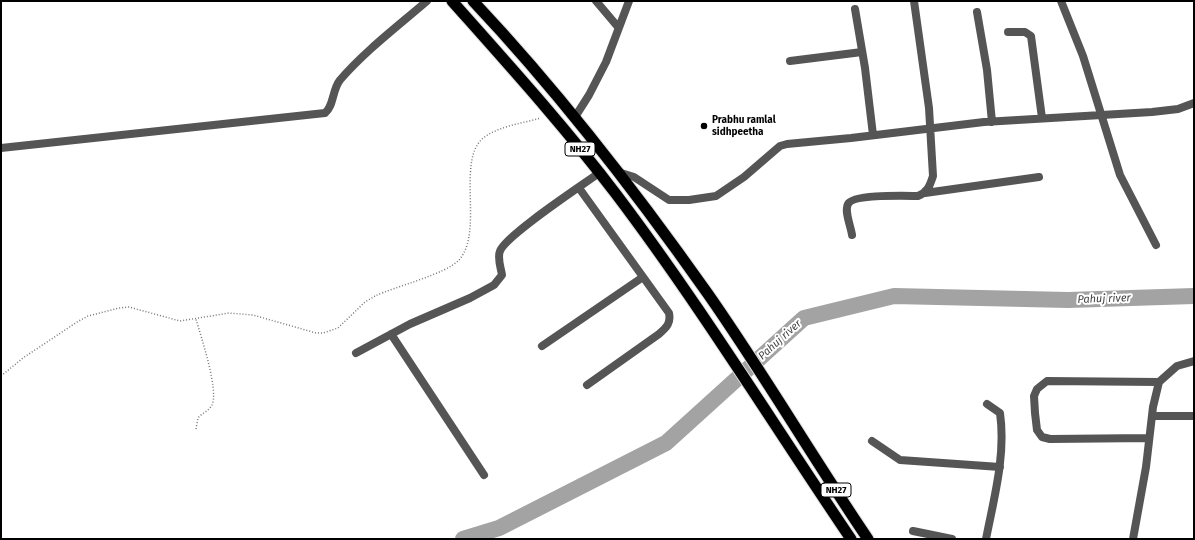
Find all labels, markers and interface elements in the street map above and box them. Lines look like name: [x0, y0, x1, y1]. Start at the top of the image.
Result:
place label: Prabhu ramlal sidhpeetha: [712, 114, 776, 138]
marker: Prabhu ramlal sidhpeetha: [699, 121, 709, 131]
road number: NH27: [565, 142, 595, 156]
water label: Pahuj river: [1077, 291, 1131, 307]
water label: Pahuj river: [756, 317, 804, 363]
road number: NH27: [821, 483, 851, 497]

